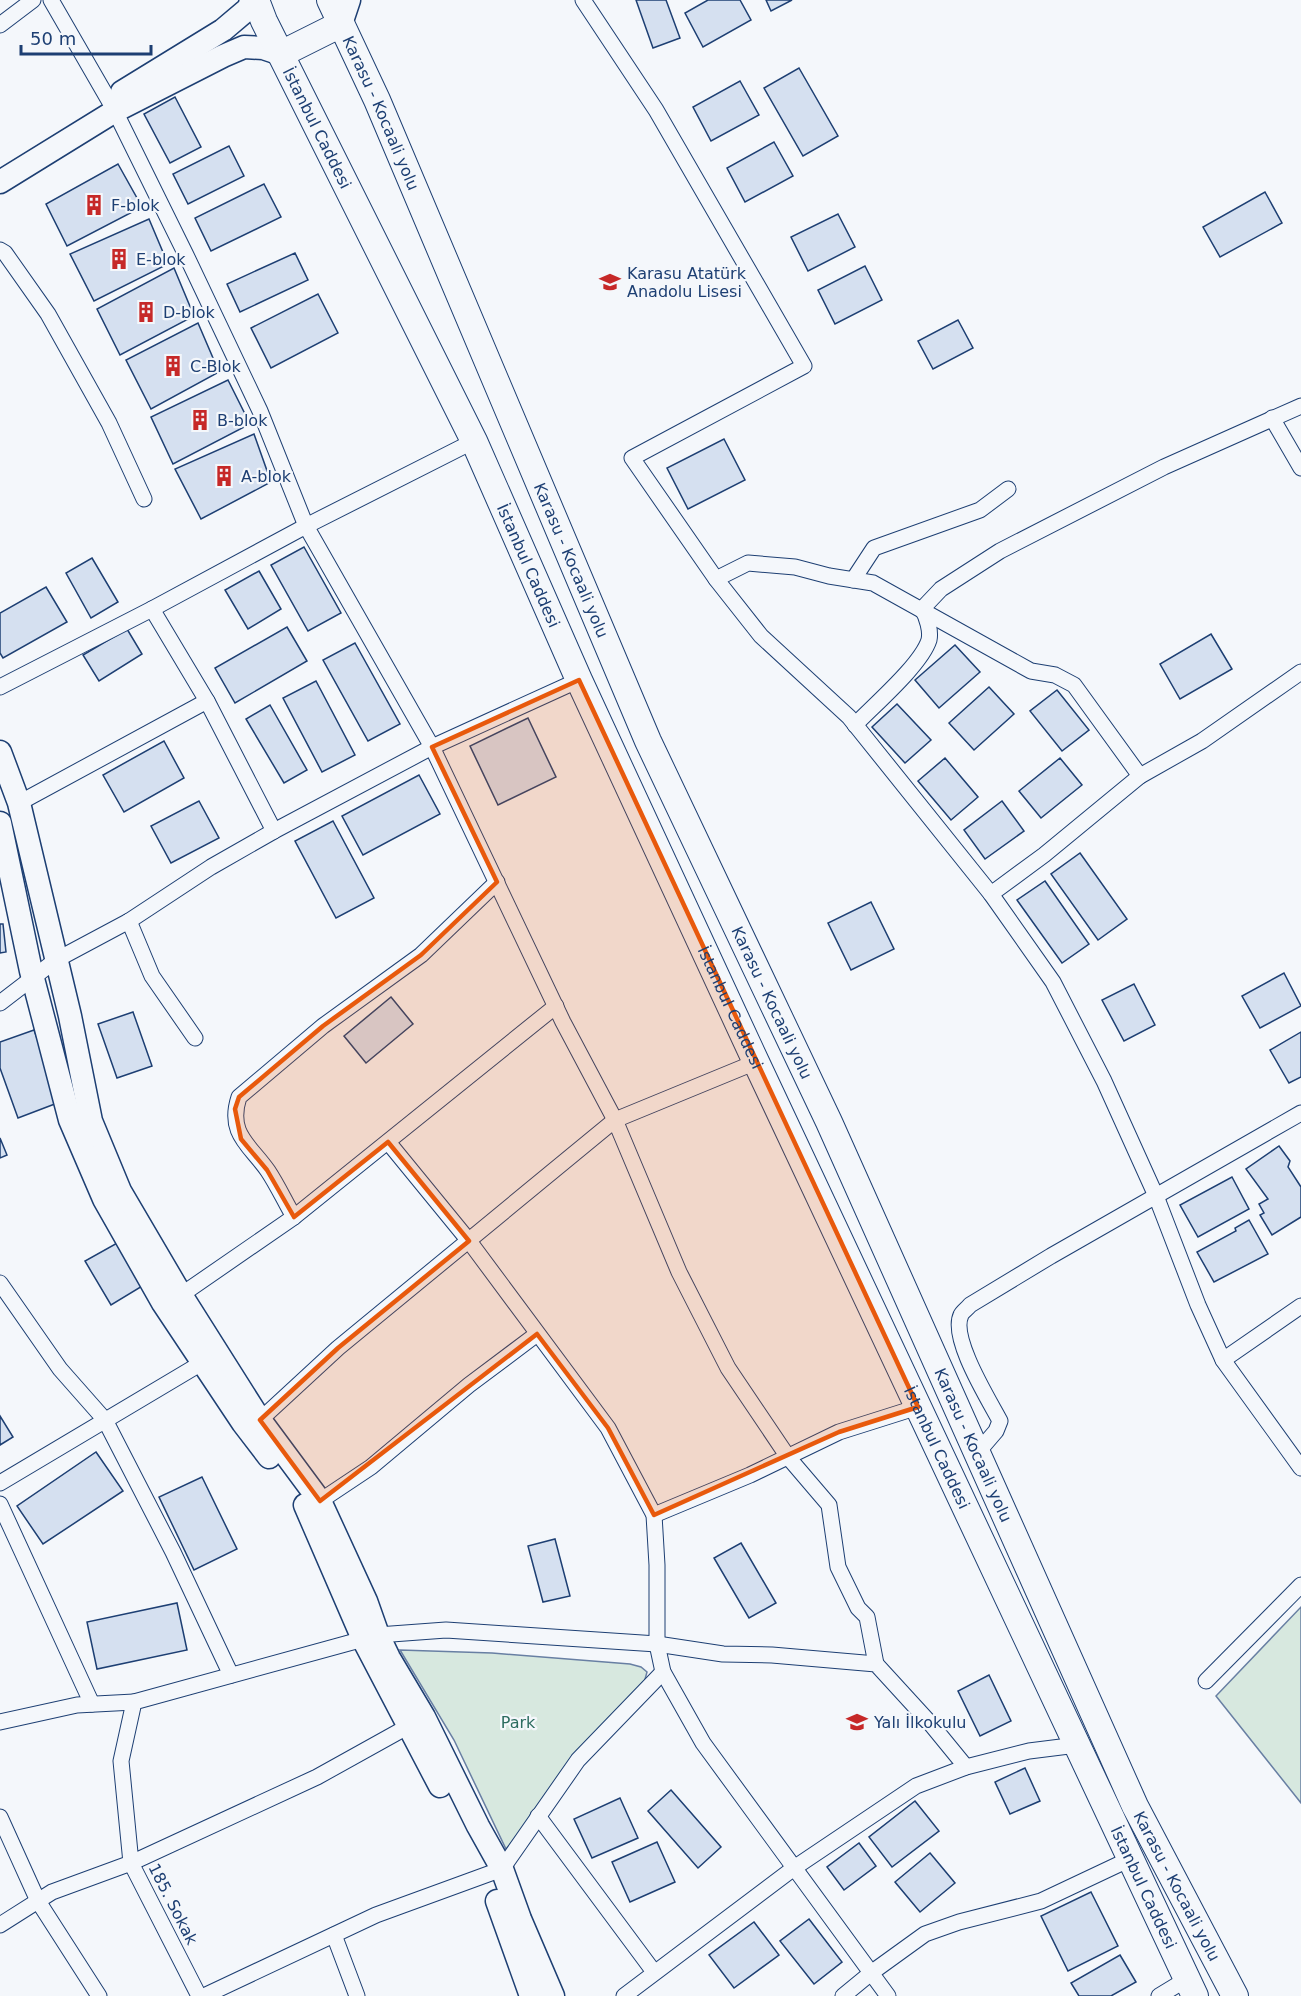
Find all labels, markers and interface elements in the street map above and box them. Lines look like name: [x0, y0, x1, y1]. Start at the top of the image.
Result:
scale bar: [21, 18, 152, 56]
text: 50 m: [30, 28, 76, 49]
street label: Karasu - Kocaali yolu: [339, 33, 423, 193]
street label: İstanbul Caddesi: [279, 64, 356, 192]
building icon: F-blok: [82, 193, 106, 217]
place label: F-blok: [111, 196, 160, 215]
building icon: E-blok: [107, 247, 131, 271]
place label: E-blok: [136, 250, 186, 269]
place label: Karasu Atatürk Anadolu Lisesi: [627, 264, 747, 301]
school or university icon: Karasu Atatürk Anadolu Lisesi: [598, 270, 622, 294]
building icon: D-blok: [134, 300, 158, 324]
place label: D-blok: [163, 303, 215, 322]
building icon: C-Blok: [161, 354, 185, 378]
place label: C-Blok: [190, 357, 242, 376]
building icon: B-blok: [188, 408, 212, 432]
place label: B-blok: [217, 411, 268, 430]
building icon: A-blok: [212, 464, 236, 488]
place label: A-blok: [241, 467, 292, 486]
street label: Karasu - Kocaali yolu: [530, 480, 613, 641]
street label: İstanbul Caddesi: [493, 501, 564, 630]
street label: Karasu - Kocaali yolu: [728, 923, 817, 1082]
street label: İstanbul Caddesi: [694, 943, 767, 1072]
street label: Karasu - Kocaali yolu: [931, 1365, 1016, 1525]
street label: İstanbul Caddesi: [900, 1383, 974, 1512]
school or university icon: Yalı İlkokulu: [845, 1710, 869, 1734]
park label: Park: [501, 1713, 536, 1732]
place label: Yalı İlkokulu: [873, 1713, 967, 1732]
street label: Karasu - Kocaali yolu: [1130, 1808, 1224, 1964]
street label: İstanbul Caddesi: [1107, 1823, 1181, 1952]
street label: 185. Sokak: [144, 1860, 202, 1948]

